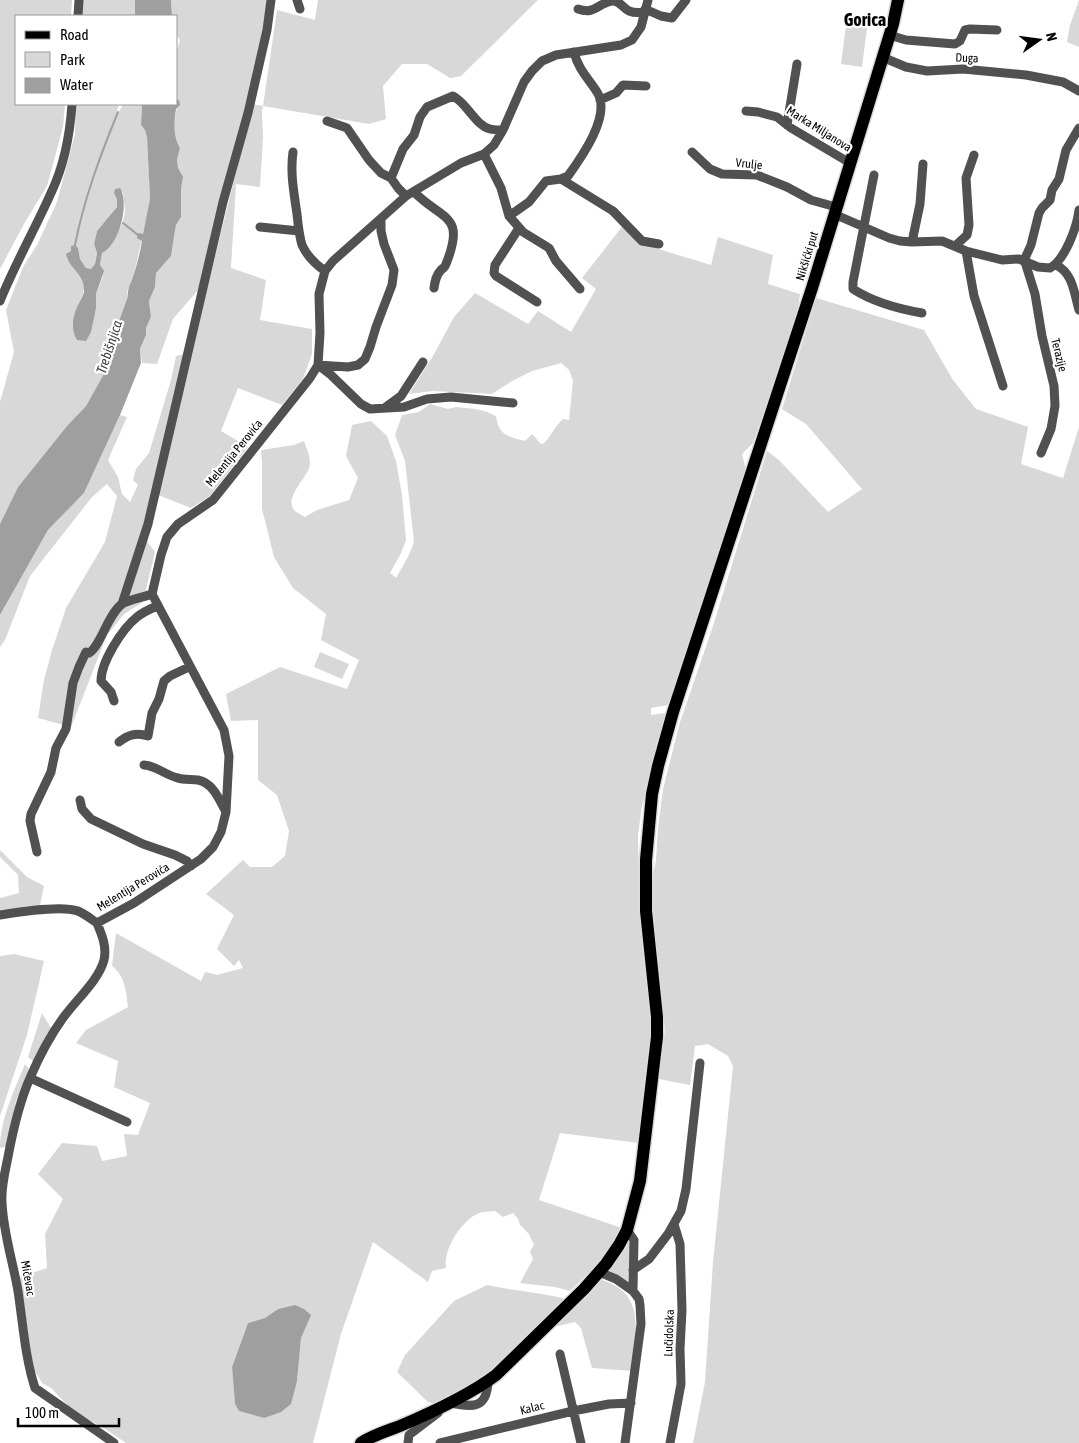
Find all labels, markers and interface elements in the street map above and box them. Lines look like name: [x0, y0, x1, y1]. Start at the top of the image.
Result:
district label: Gorica: [844, 9, 886, 30]
legend: [15, 15, 178, 105]
north arrow: [1014, 15, 1064, 65]
text: Road: [60, 26, 89, 43]
text: N: [1043, 31, 1060, 43]
text: Park: [60, 51, 85, 68]
street label: Duga: [955, 51, 979, 65]
text: Water: [60, 76, 93, 93]
street label: Marka Miljanova: [784, 104, 854, 154]
street label: Vrulje: [735, 156, 763, 172]
street label: Nikšićki put: [793, 229, 821, 282]
water label: Trebišnjica: [93, 318, 125, 376]
street label: Terazije: [1048, 337, 1070, 373]
street label: Melentija Perovića: [203, 417, 265, 489]
street label: Melentija Perovića: [94, 860, 172, 914]
street label: Mičevac: [18, 1259, 38, 1297]
street label: Lučidolska: [661, 1309, 677, 1357]
scale bar: [18, 1396, 119, 1428]
street label: Kalac: [518, 1398, 546, 1418]
text: 100 m: [25, 1404, 59, 1421]

